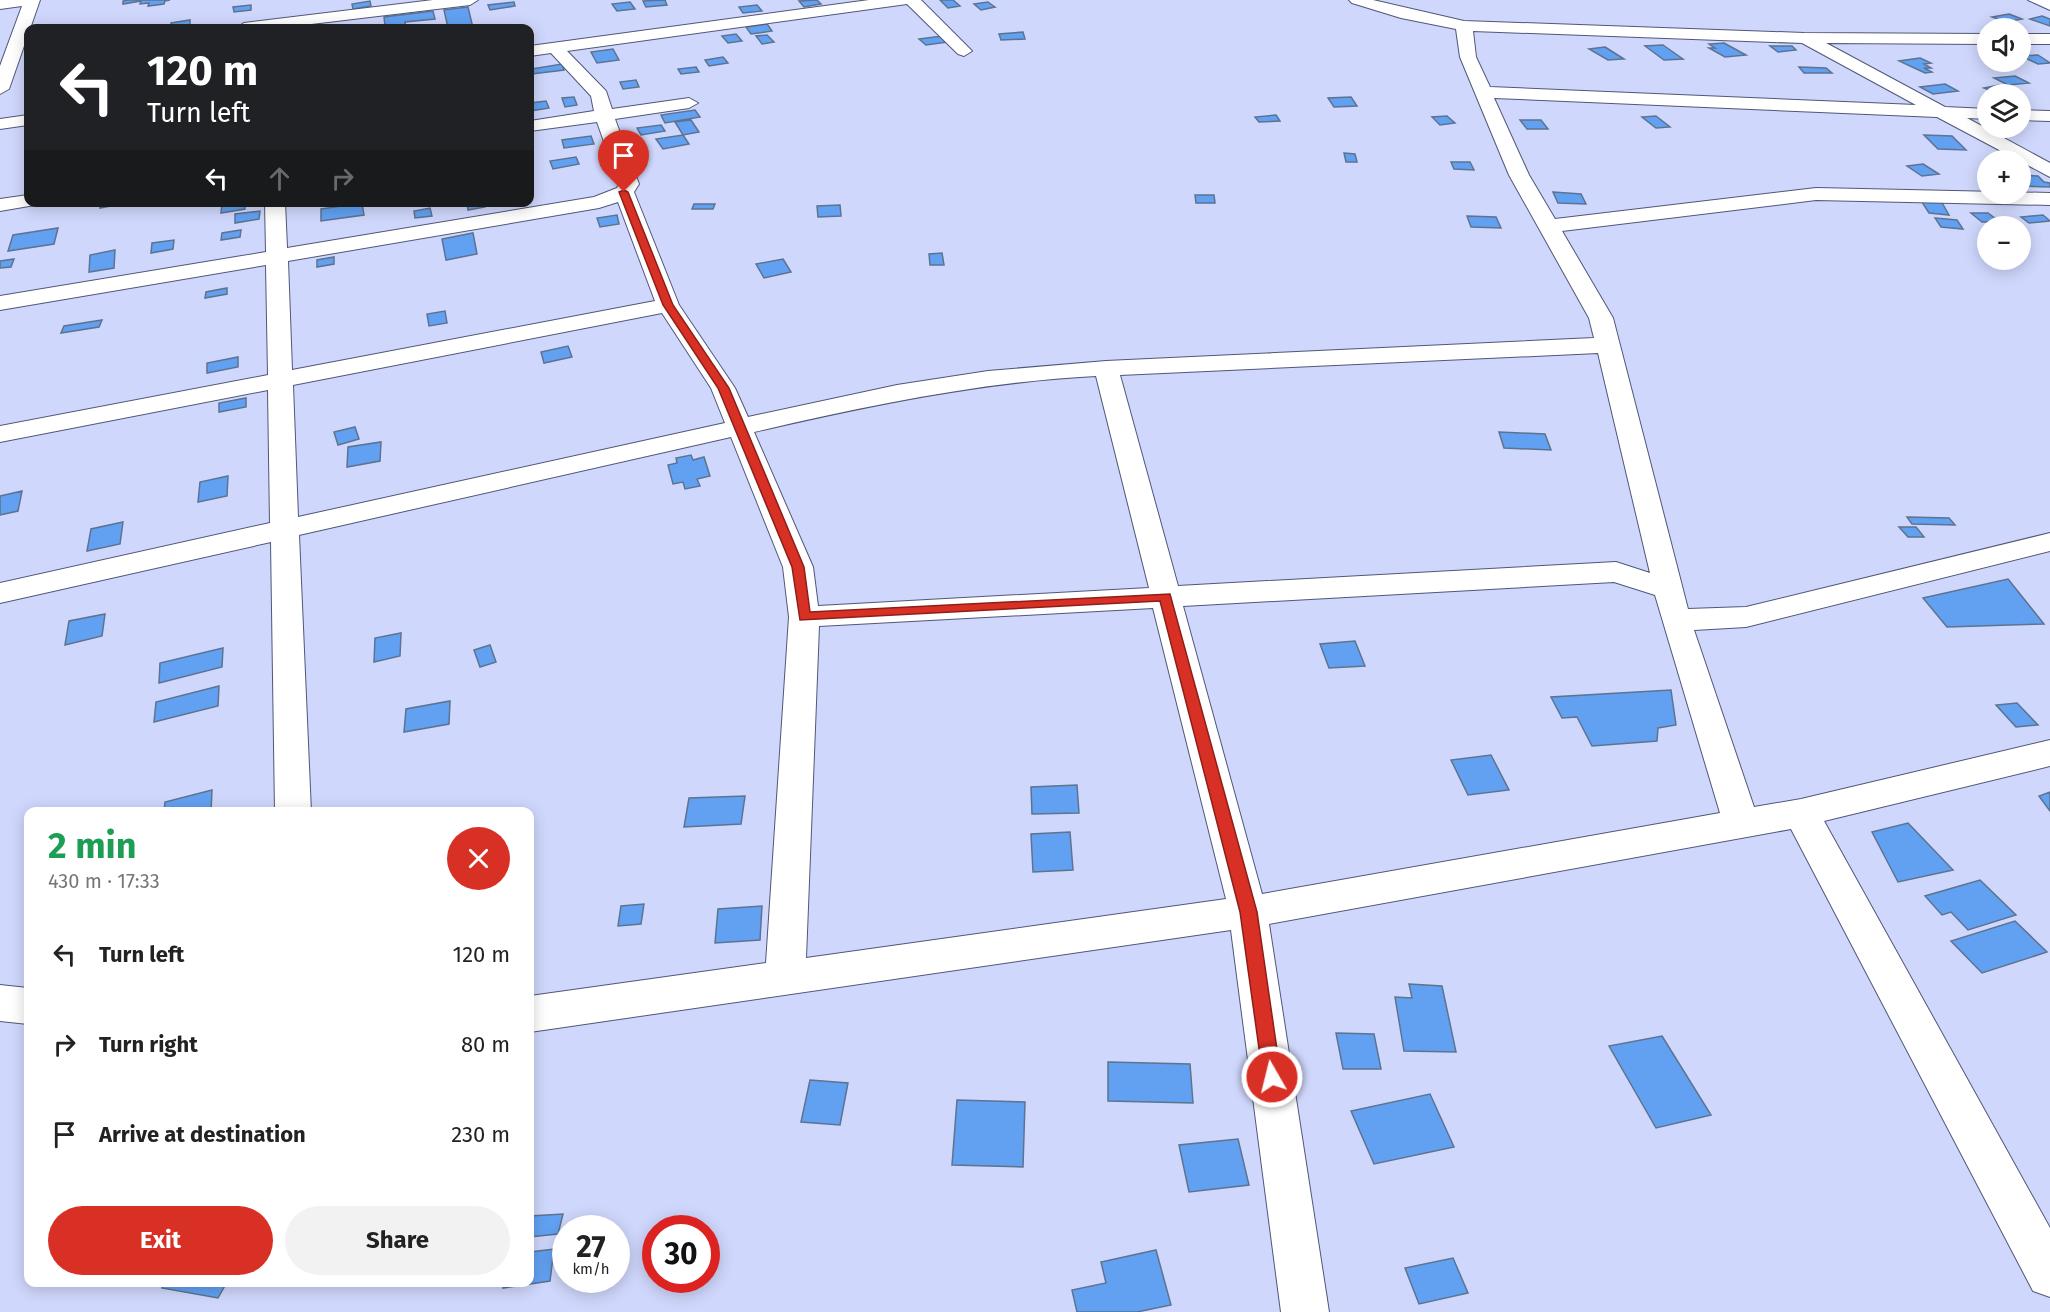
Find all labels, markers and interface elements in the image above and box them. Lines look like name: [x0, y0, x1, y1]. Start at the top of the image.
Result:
map controls: [1977, 18, 2031, 270]
button: sound: [1977, 18, 2031, 72]
text: 120 m: [147, 46, 258, 96]
icon: left: [48, 48, 126, 126]
button: layers: [1977, 84, 2031, 138]
text: Turn left: [147, 97, 250, 129]
pin: [598, 130, 649, 192]
icon: arrive: [607, 139, 640, 172]
button: +: [1977, 150, 2031, 204]
icon: left: [200, 162, 233, 195]
icon: ahead: [263, 162, 296, 195]
icon: right: [326, 162, 359, 195]
button: −: [1977, 216, 2031, 270]
text: 2 min: [48, 824, 137, 868]
button: close: [447, 827, 510, 890]
text: 430 m · 17:33: [48, 869, 160, 893]
icon: left: [48, 938, 81, 971]
text: Turn left: [99, 941, 184, 968]
text: 120 m: [453, 941, 510, 968]
icon: right: [48, 1028, 81, 1061]
text: Turn right: [99, 1031, 198, 1058]
text: 80 m: [461, 1031, 510, 1058]
position arrow: [1240, 1045, 1304, 1109]
icon: arrive: [48, 1118, 81, 1151]
text: Arrive at destination: [99, 1121, 306, 1148]
text: 230 m: [451, 1121, 510, 1148]
button: Exit: [48, 1206, 273, 1275]
button: Share: [285, 1206, 510, 1275]
speed limit sign: 30: [642, 1215, 720, 1293]
text: 27: [576, 1229, 606, 1265]
text: km/h: [572, 1260, 610, 1278]

